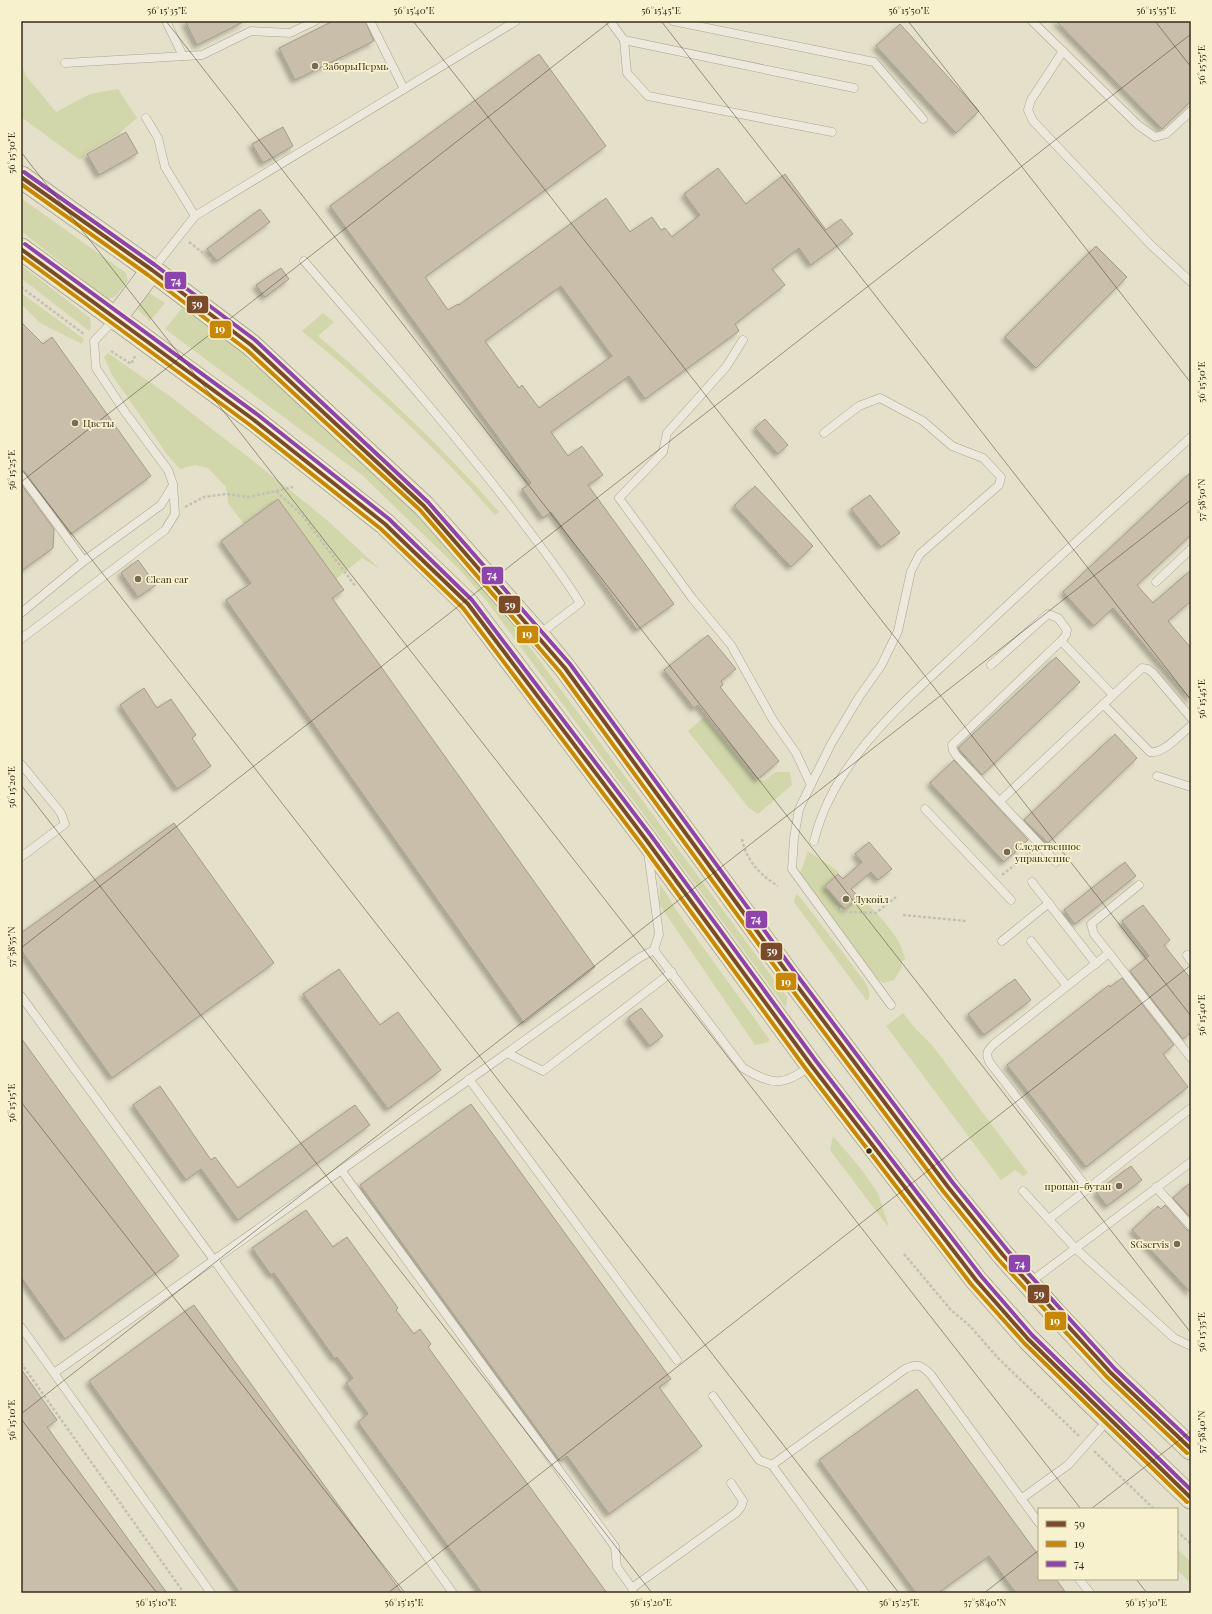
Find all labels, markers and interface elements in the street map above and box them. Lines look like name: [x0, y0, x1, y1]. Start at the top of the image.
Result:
text: 56°15'35"E: [147, 3, 187, 17]
text: 56°15'40"E: [393, 3, 435, 17]
text: 56°15'45"E: [641, 3, 681, 17]
text: 56°15'50"E: [888, 3, 930, 17]
text: 56°15'55"E: [1136, 3, 1176, 17]
text: 56°15'55"E: [1194, 45, 1208, 85]
place label: ЗаборыПермь: [323, 59, 389, 73]
marker: ЗаборыПермь: [310, 61, 320, 71]
text: 56°15'30"E: [4, 132, 18, 174]
line badge: 74: [164, 271, 187, 290]
text: 74: [171, 273, 181, 288]
line badge: 59: [186, 295, 209, 314]
text: 59: [191, 296, 203, 311]
line badge: 19: [209, 320, 232, 339]
text: 19: [215, 321, 225, 336]
text: 56°15'50"E: [1194, 361, 1208, 403]
place label: Цветы: [83, 416, 115, 430]
marker: Цветы: [70, 418, 80, 428]
text: 56°15'25"E: [4, 450, 18, 490]
text: 57°58'50"N: [1194, 479, 1208, 521]
line badge: 74: [481, 566, 504, 585]
text: 74: [487, 567, 497, 582]
place label: Clean car: [146, 572, 189, 586]
marker: Clean car: [133, 574, 143, 584]
line badge: 59: [498, 595, 521, 614]
text: 59: [504, 597, 516, 612]
line badge: 19: [516, 625, 539, 644]
text: 19: [522, 626, 532, 641]
text: 56°15'45"E: [1194, 679, 1208, 719]
text: 56°15'20"E: [4, 766, 18, 808]
place label: Следственное управление: [1014, 839, 1081, 865]
marker: Следственное управление: [1002, 847, 1012, 857]
place label: Лукойл: [853, 892, 889, 906]
marker: Лукойл: [841, 894, 851, 904]
line badge: 74: [745, 910, 768, 929]
text: 74: [751, 911, 761, 926]
text: 57°58'55"N: [4, 926, 18, 968]
line badge: 59: [760, 942, 783, 961]
text: 59: [766, 943, 778, 958]
line badge: 19: [775, 972, 797, 991]
text: 19: [781, 974, 791, 989]
text: 56°15'40"E: [1194, 994, 1208, 1036]
text: 56°15'15"E: [4, 1084, 18, 1122]
unlabelled marker: [864, 1146, 874, 1156]
place label: пропан-бутан: [1045, 1179, 1111, 1193]
marker: пропан-бутан: [1114, 1181, 1124, 1191]
place label: SGservis: [1130, 1237, 1169, 1251]
marker: SGservis: [1172, 1239, 1182, 1249]
line badge: 74: [1008, 1254, 1031, 1273]
text: 74: [1015, 1256, 1025, 1271]
line badge: 59: [1027, 1284, 1050, 1304]
text: 59: [1033, 1286, 1045, 1301]
line badge: 19: [1044, 1311, 1067, 1331]
text: 56°15'35"E: [1194, 1312, 1208, 1352]
text: 19: [1050, 1313, 1060, 1328]
text: 56°15'10"E: [4, 1400, 18, 1440]
text: 57°58'40"N: [1194, 1411, 1208, 1453]
legend: [1038, 1508, 1178, 1580]
text: 59: [1074, 1515, 1085, 1531]
text: 19: [1074, 1535, 1085, 1551]
text: 74: [1074, 1555, 1084, 1571]
text: 56°15'10"E: [136, 1595, 176, 1609]
text: 56°15'15"E: [385, 1595, 423, 1609]
text: 56°15'20"E: [630, 1595, 672, 1609]
text: 56°15'25"E: [879, 1595, 919, 1609]
text: 57°58'40"N: [964, 1595, 1006, 1609]
text: 56°15'30"E: [1125, 1595, 1167, 1609]

